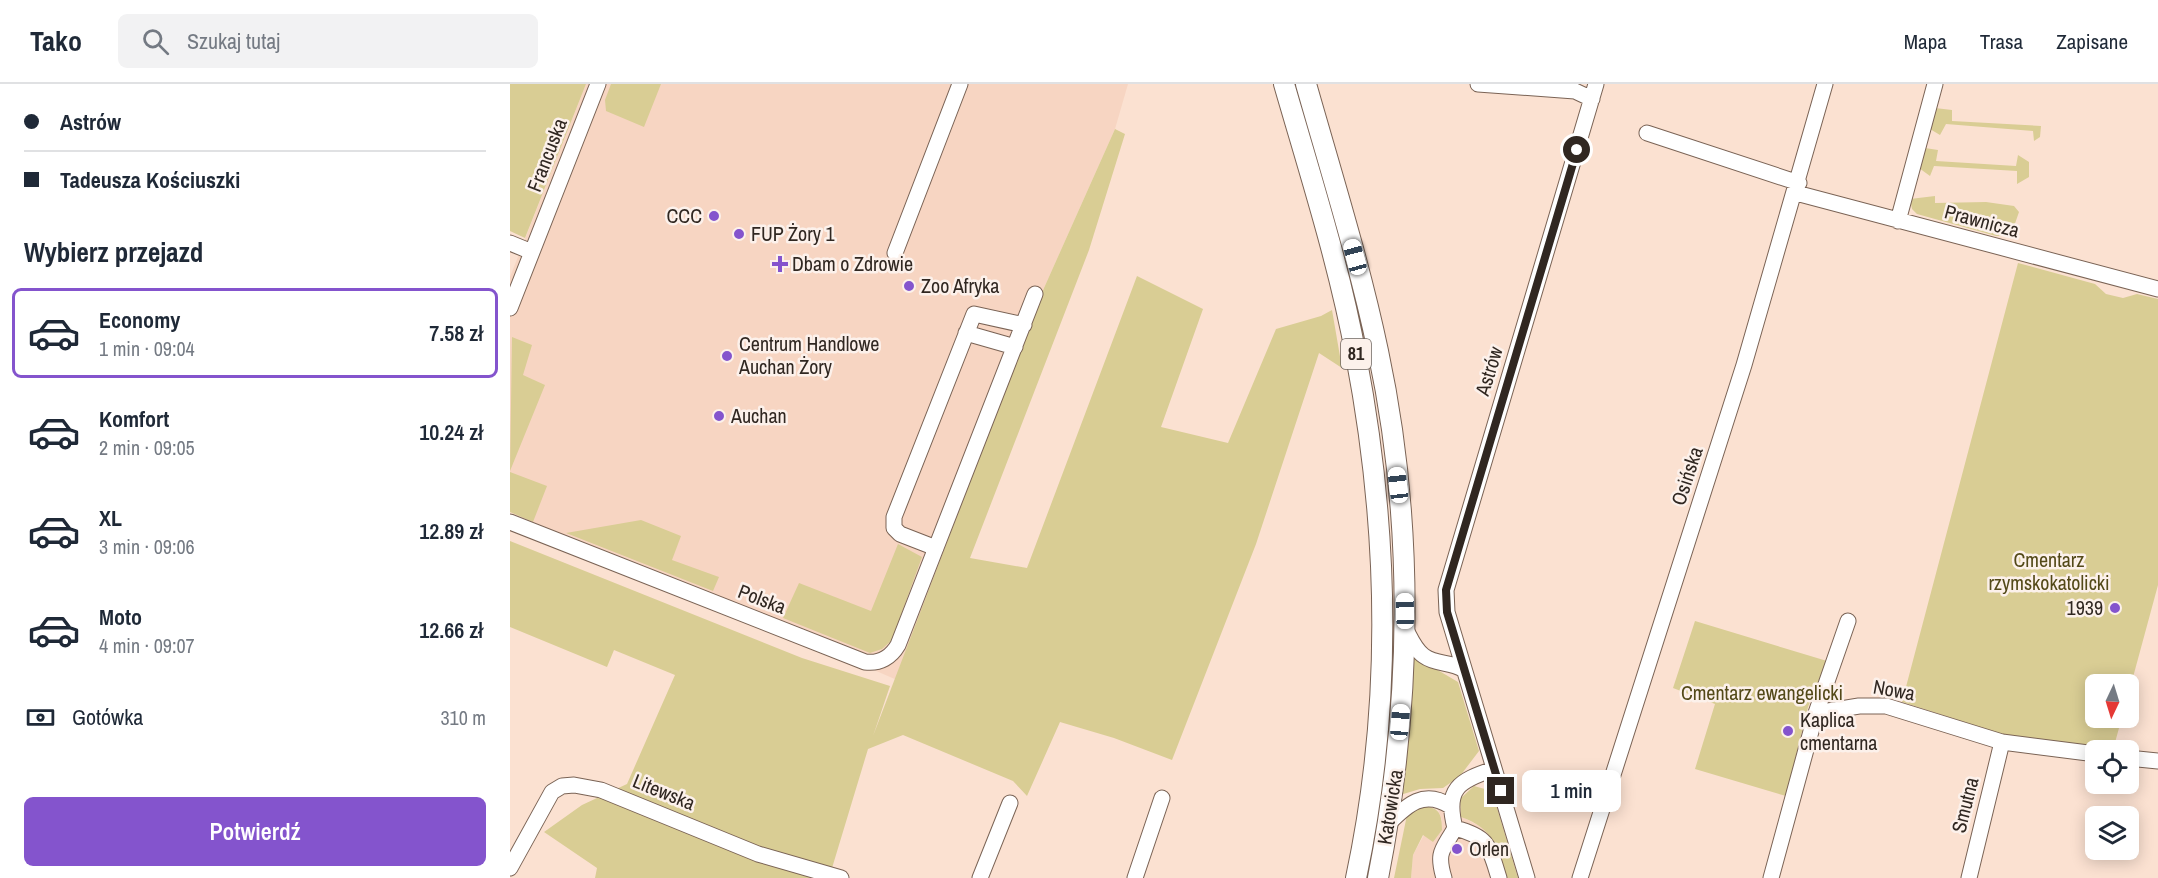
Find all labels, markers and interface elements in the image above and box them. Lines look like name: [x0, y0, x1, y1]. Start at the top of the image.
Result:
search box: [118, 14, 538, 68]
text: Tako: [30, 22, 82, 60]
icon: search: [139, 25, 172, 58]
text: Szukaj tutaj: [187, 26, 280, 56]
text: Mapa: [1904, 27, 1947, 56]
text: Trasa: [1980, 27, 2023, 56]
text: Zapisane: [2056, 27, 2128, 56]
text: Astrów: [60, 107, 121, 137]
street label: Francuska: [520, 114, 573, 195]
route start: [1563, 136, 1590, 163]
text: Tadeusza Kościuszki: [60, 165, 240, 195]
street label: Prawnicza: [1942, 198, 2023, 243]
place label: CCC: [666, 202, 702, 229]
marker: CCC: [707, 209, 721, 223]
place label: FUP Żory 1: [751, 220, 835, 247]
marker: FUP Żory 1: [732, 227, 746, 241]
text: Wybierz przejazd: [24, 234, 203, 270]
car: [1342, 237, 1368, 277]
place label: Dbam o Zdrowie: [792, 250, 913, 277]
marker: Dbam o Zdrowie: [773, 257, 787, 271]
place label: Zoo Afryka: [921, 272, 999, 299]
marker: Zoo Afryka: [902, 279, 916, 293]
text: Economy: [99, 305, 180, 335]
icon: car: [27, 306, 81, 360]
text: 7.58 zł: [429, 318, 483, 348]
place label: Centrum Handlowe Auchan Żory: [738, 330, 879, 380]
text: 1 min · 09:04: [99, 335, 195, 362]
road number: 81: [1341, 339, 1371, 369]
street label: Astrów: [1468, 343, 1509, 400]
marker: Centrum Handlowe Auchan Żory: [720, 349, 734, 363]
place label: Auchan: [730, 402, 787, 429]
text: Komfort: [99, 404, 169, 434]
icon: car: [27, 405, 81, 459]
marker: Auchan: [712, 409, 726, 423]
text: 10.24 zł: [419, 417, 483, 447]
text: 2 min · 09:05: [99, 434, 195, 461]
street label: Osińska: [1664, 443, 1709, 509]
car: [1387, 466, 1409, 504]
text: XL: [99, 503, 122, 533]
icon: car: [27, 504, 81, 558]
text: 12.89 zł: [419, 516, 483, 546]
text: 3 min · 09:06: [99, 533, 195, 560]
park label: Cmentarz rzymskokatolicki: [1988, 546, 2110, 596]
street label: Polska: [734, 577, 790, 620]
car: [1396, 593, 1414, 629]
place label: 1939: [2067, 594, 2103, 621]
marker: 1939: [2108, 601, 2122, 615]
text: Moto: [99, 602, 142, 632]
icon: car: [27, 603, 81, 657]
text: 12.66 zł: [419, 615, 483, 645]
text: 4 min · 09:07: [99, 632, 195, 659]
street label: Nowa: [1871, 673, 1917, 706]
north arrow: [2085, 674, 2139, 728]
map controls: [2085, 674, 2139, 860]
park label: Cmentarz ewangelicki: [1681, 679, 1843, 706]
icon: cash: [24, 701, 57, 734]
text: Gotówka: [72, 702, 143, 732]
car: [1389, 703, 1411, 741]
text: 310 m: [440, 704, 486, 731]
place label: Kaplica cmentarna: [1800, 706, 1877, 756]
marker: Kaplica cmentarna: [1781, 724, 1795, 738]
button: locate: [2085, 740, 2139, 794]
street label: Litewska: [629, 767, 699, 816]
street label: Katowicka: [1370, 767, 1409, 846]
callout: 1 min: [1522, 770, 1621, 812]
street label: Smutna: [1945, 774, 1984, 836]
route end: [1487, 777, 1514, 804]
text: 1 min: [1550, 777, 1593, 804]
button: Potwierdź: [24, 797, 486, 866]
button: layers: [2085, 806, 2139, 860]
place label: Orlen: [1469, 835, 1509, 862]
marker: Orlen: [1450, 842, 1464, 856]

